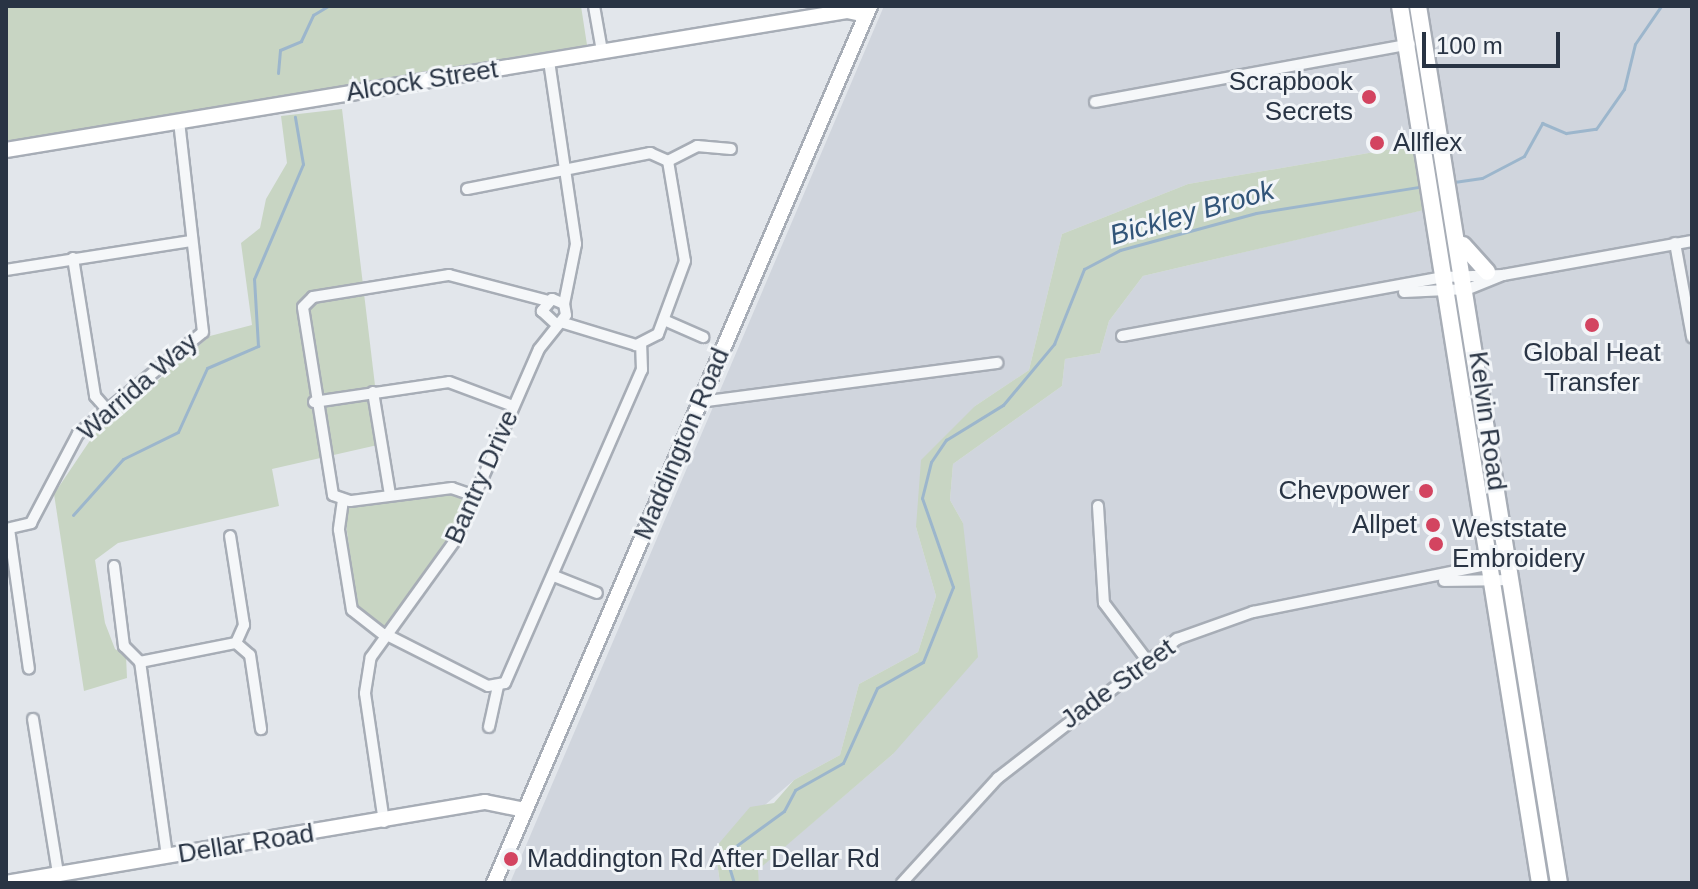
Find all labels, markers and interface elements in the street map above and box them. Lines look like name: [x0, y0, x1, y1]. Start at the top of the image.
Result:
scale bar: [1426, 16, 1564, 66]
text: 100 m: [1436, 32, 1503, 59]
street label: Alcock Street: [344, 54, 500, 108]
place label: Scrapbook Secrets: [1229, 66, 1353, 128]
marker: Scrapbook Secrets: [1360, 88, 1378, 106]
place label: Allflex: [1393, 127, 1462, 159]
marker: Allflex: [1368, 134, 1386, 152]
water label: Bickley Brook: [1106, 173, 1278, 253]
marker: Global Heat Transfer: [1583, 316, 1601, 334]
street label: Warrida Way: [72, 327, 204, 447]
place label: Global Heat Transfer: [1523, 337, 1661, 398]
street label: Maddington Road: [628, 343, 736, 545]
street label: Kelvin Road: [1462, 349, 1512, 493]
street label: Bantry Drive: [439, 405, 525, 549]
place label: Chevpower: [1278, 475, 1410, 507]
marker: Chevpower: [1417, 482, 1435, 500]
place label: Allpet: [1352, 509, 1417, 541]
place label: Weststate Embroidery: [1452, 513, 1585, 574]
marker: Allpet: [1424, 516, 1442, 534]
marker: Weststate Embroidery: [1427, 535, 1445, 553]
street label: Jade Street: [1055, 632, 1181, 736]
street label: Dellar Road: [176, 818, 316, 870]
place label: Maddington Rd After Dellar Rd: [527, 843, 881, 875]
marker: Maddington Rd After Dellar Rd: [502, 850, 520, 868]

